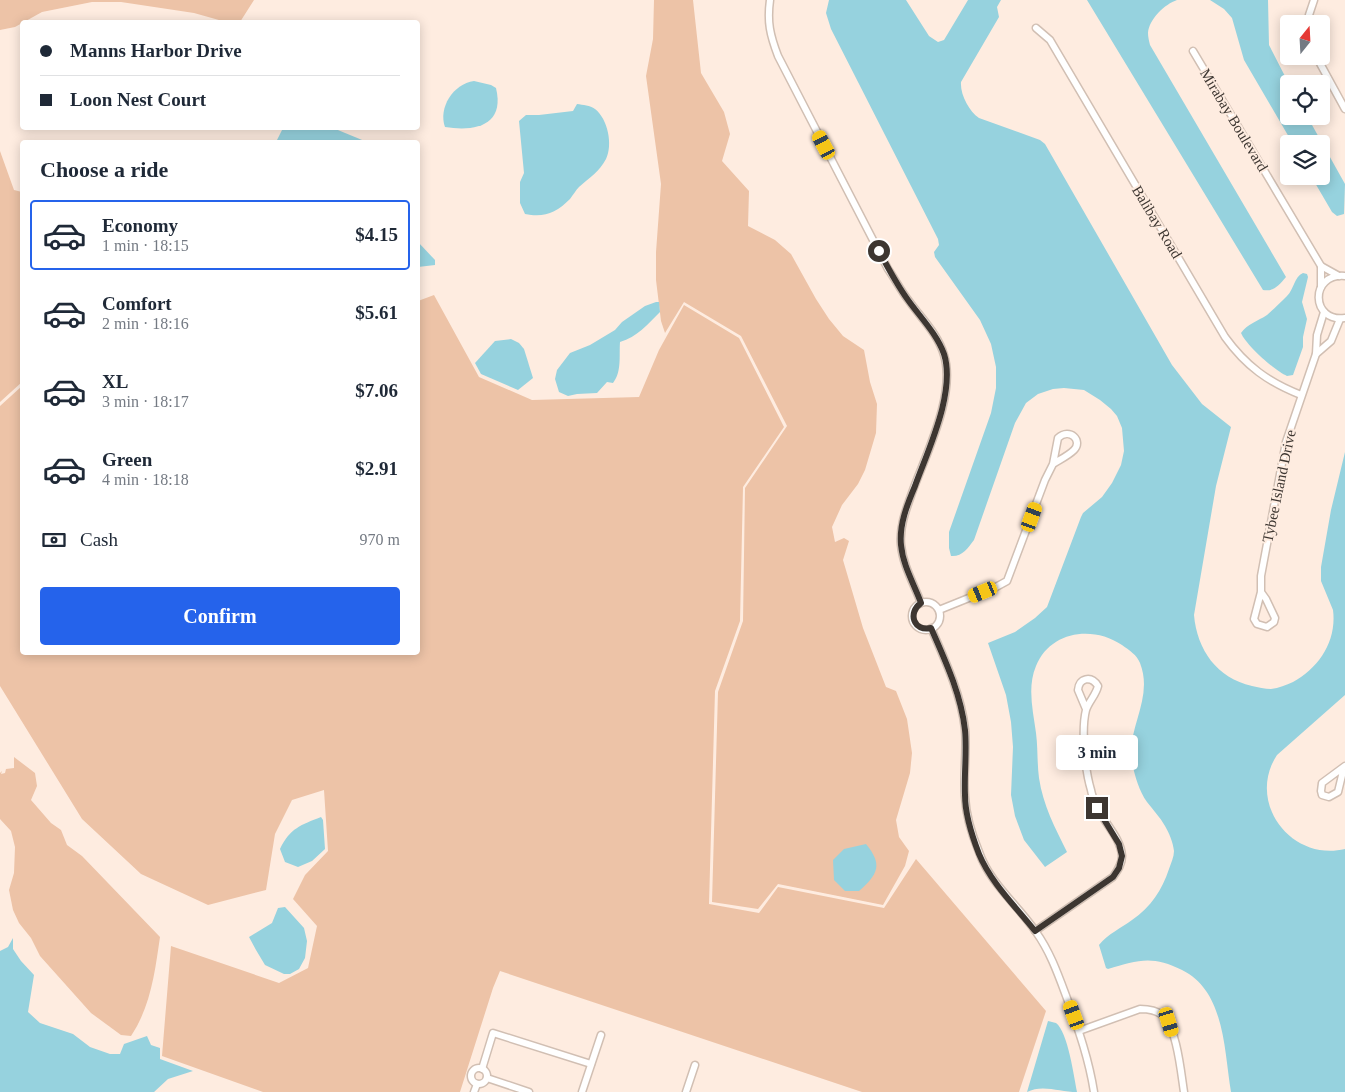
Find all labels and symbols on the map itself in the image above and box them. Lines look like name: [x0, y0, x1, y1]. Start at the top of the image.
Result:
north arrow: [1280, 15, 1330, 65]
street label: Mirabay Boulevard: [1197, 66, 1271, 175]
car: [810, 128, 837, 162]
street label: Balibay Road: [1129, 183, 1185, 262]
route start: [868, 240, 890, 262]
street label: Tybee Island Drive: [1259, 428, 1299, 544]
car: [1019, 500, 1044, 534]
car: [966, 579, 999, 605]
callout: 3 min: [1056, 736, 1138, 770]
route end: [1086, 797, 1108, 819]
car: [1061, 998, 1086, 1032]
car: [1157, 1005, 1180, 1039]

